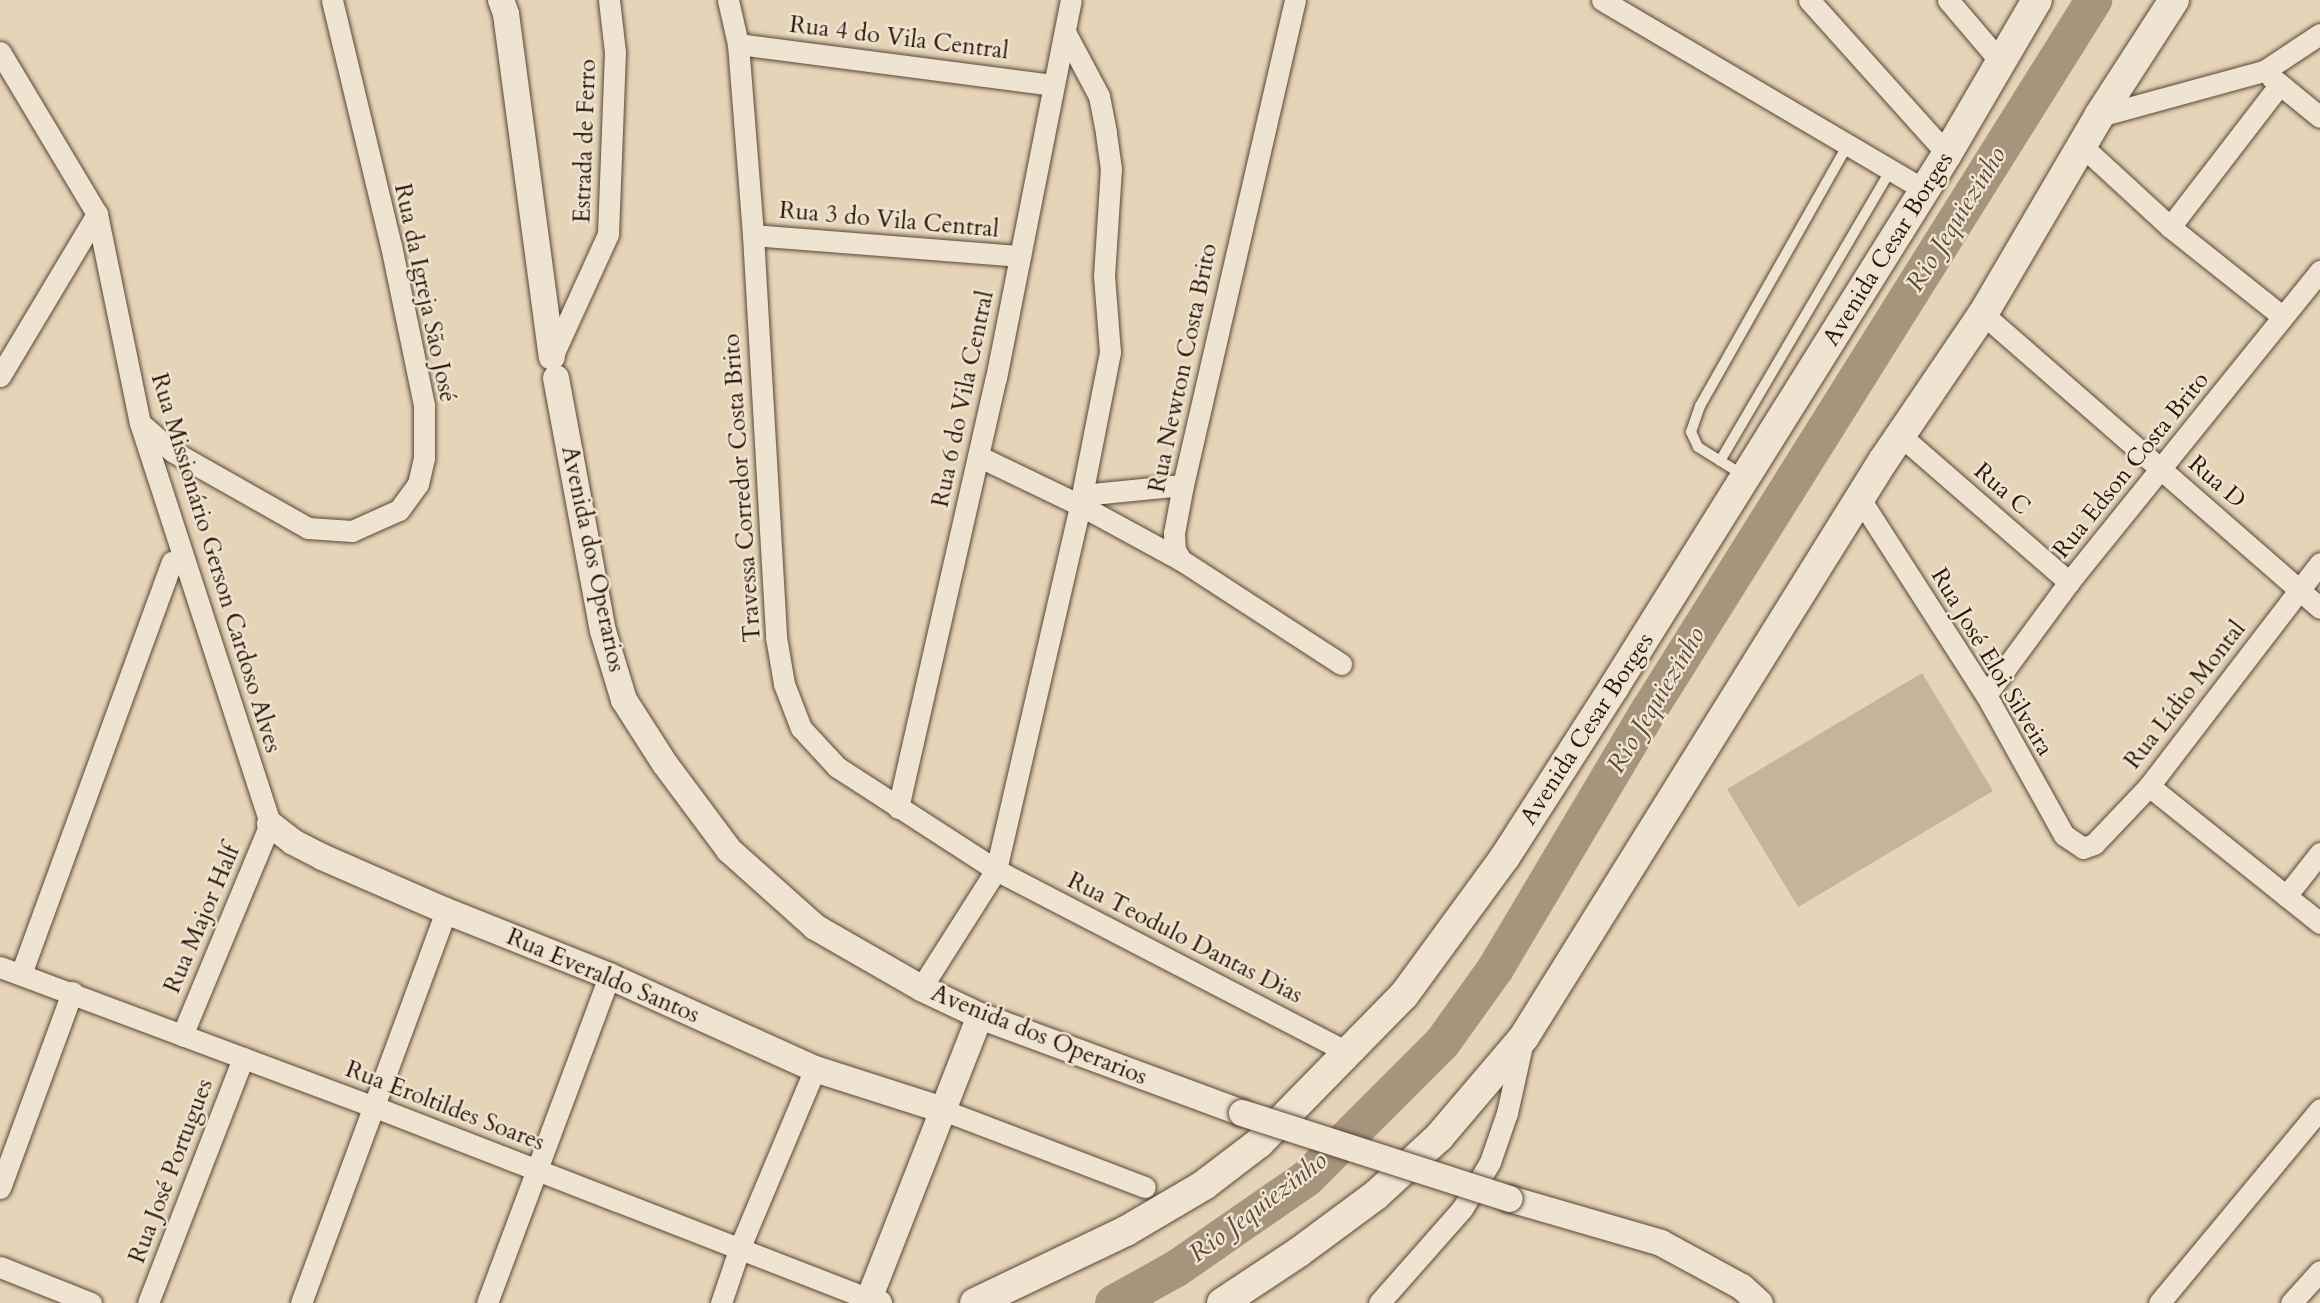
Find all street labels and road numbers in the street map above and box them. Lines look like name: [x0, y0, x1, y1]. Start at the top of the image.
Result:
street label: Rua 4 do Vila Central: [788, 10, 1010, 66]
street label: Estrada de Ferro: [568, 58, 602, 224]
street label: Avenida Cesar Borges: [1817, 147, 1959, 351]
street label: Rua da Igreja São José: [388, 181, 462, 405]
street label: Rua 3 do Vila Central: [778, 196, 1000, 244]
street label: Rua Newton Costa Brito: [1143, 241, 1223, 495]
street label: Rua 6 do Vila Central: [926, 288, 1000, 510]
street label: Travessa Corredor Costa Brito: [717, 333, 767, 643]
street label: Rua Edson Costa Brito: [2047, 366, 2215, 564]
street label: Rua Missionário Gerson Cardoso Alves: [144, 370, 288, 756]
street label: Avenida dos Operarios: [555, 443, 631, 675]
street label: Rua D: [2183, 449, 2251, 515]
street label: Rua C: [1968, 457, 2036, 521]
street label: Rua José Eloi Silveira: [1925, 563, 2059, 761]
street label: Rua Lídio Montal: [2118, 615, 2252, 775]
street label: Avenida Cesar Borges: [1514, 627, 1660, 831]
street label: Rua Major Half: [158, 840, 246, 998]
street label: Rua Teodulo Dantas Dias: [1063, 866, 1307, 1010]
street label: Rua Everaldo Santos: [502, 922, 704, 1030]
street label: Avenida dos Operarios: [927, 979, 1151, 1091]
street label: Rua Eroltildes Soares: [341, 1055, 549, 1157]
street label: Rua José Portugues: [123, 1075, 219, 1267]

